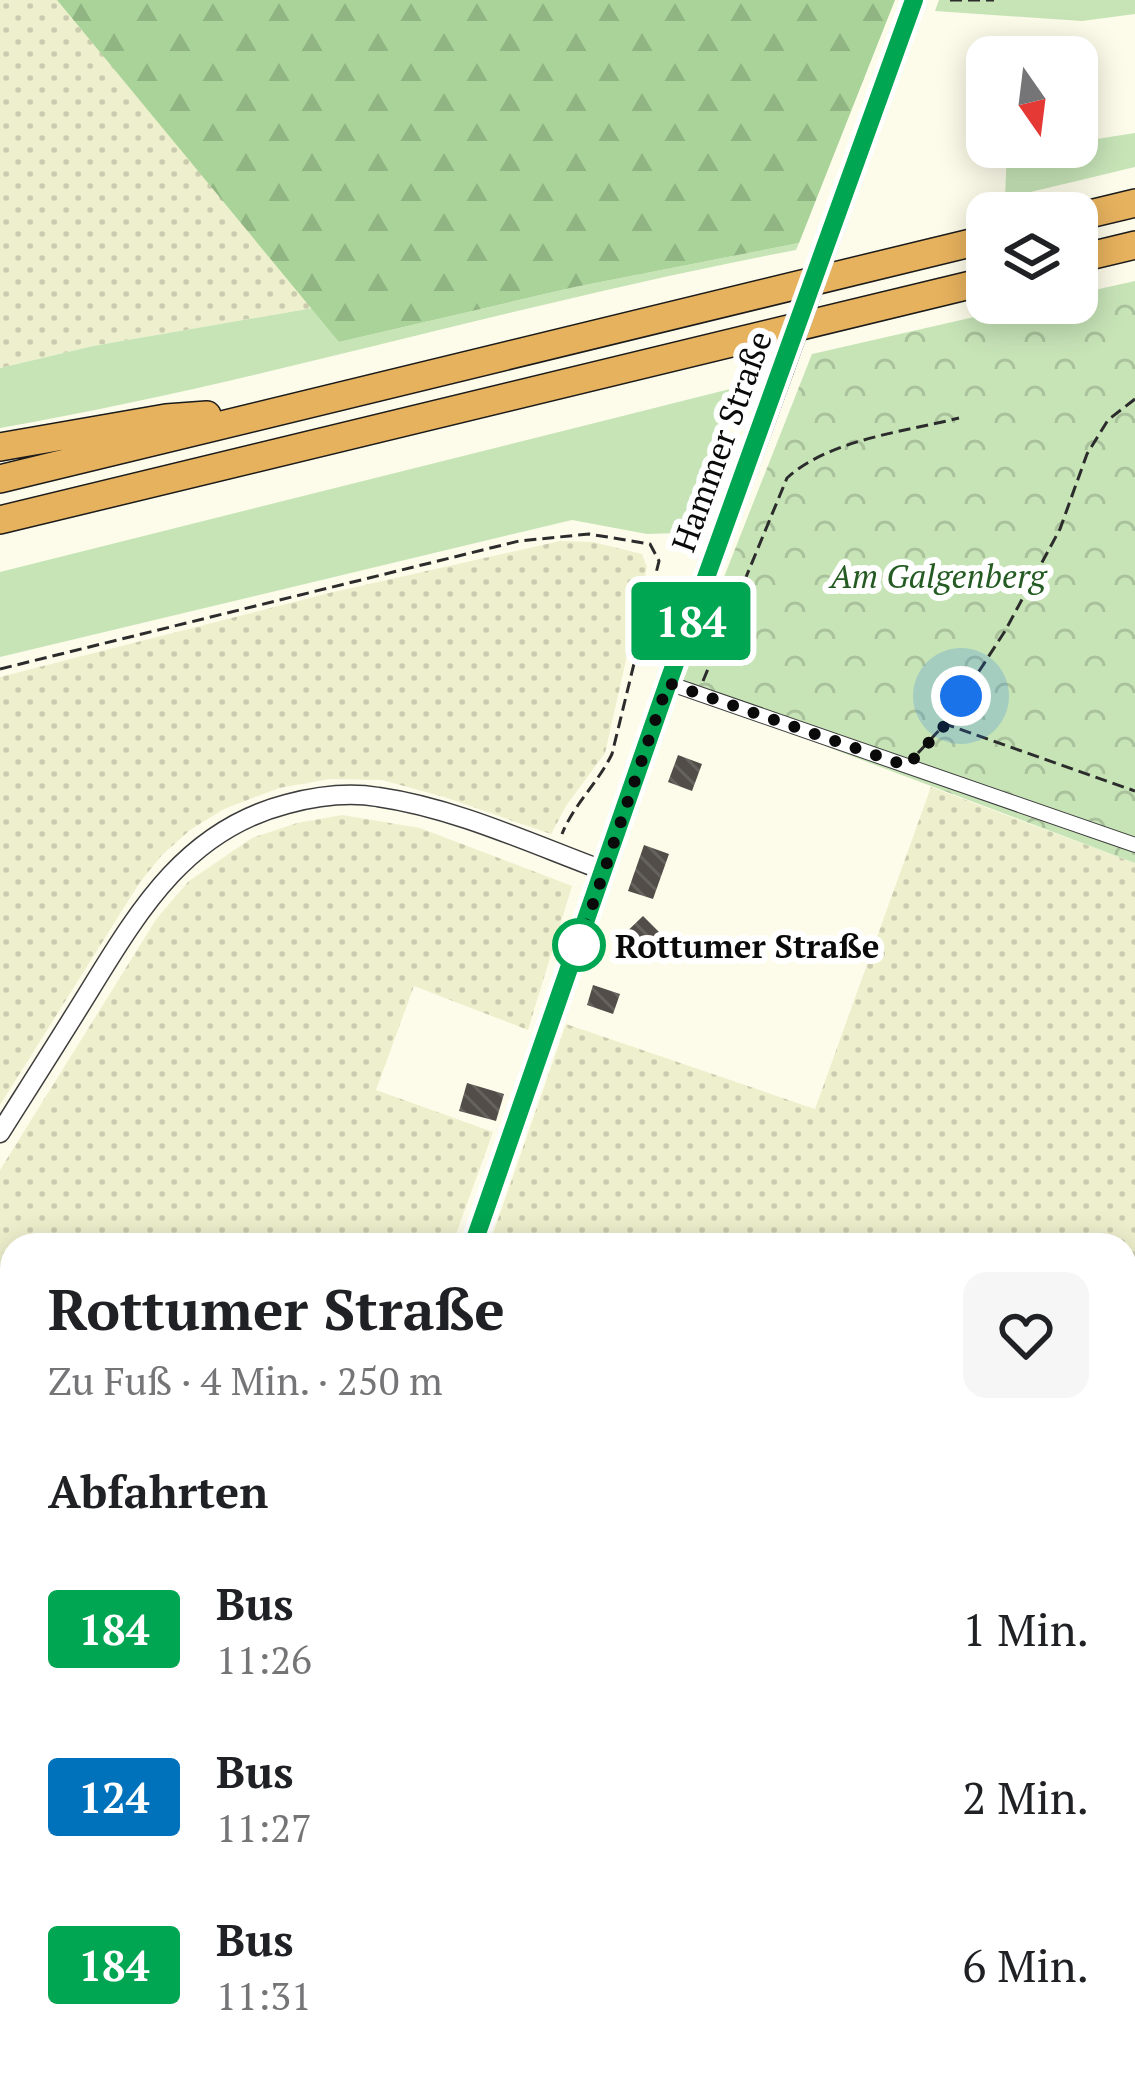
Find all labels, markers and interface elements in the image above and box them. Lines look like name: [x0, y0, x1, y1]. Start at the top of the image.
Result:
north arrow: [966, 36, 1098, 168]
map controls: [966, 36, 1098, 324]
button: layers: [966, 192, 1098, 324]
street label: Hammer Straße: [661, 325, 781, 557]
park label: Am Galgenberg: [828, 554, 1048, 597]
line badge: 184: [622, 582, 760, 660]
text: 184: [655, 593, 727, 649]
your location: [931, 666, 991, 726]
marker: Rottumer Straße: [554, 920, 604, 970]
place label: Rottumer Straße: [615, 924, 880, 967]
text: Rottumer Straße: [48, 1271, 505, 1346]
button: heart: [963, 1272, 1089, 1398]
text: Zu Fuß · 4 Min. · 250 m: [48, 1354, 443, 1406]
text: Abfahrten: [48, 1461, 268, 1521]
text: Bus: [216, 1573, 294, 1633]
text: 1 Min.: [962, 1599, 1089, 1659]
text: 184: [78, 1601, 150, 1657]
text: 11:26: [216, 1633, 312, 1685]
text: Bus: [216, 1741, 294, 1801]
text: 2 Min.: [962, 1767, 1089, 1827]
text: 124: [78, 1769, 150, 1825]
text: 11:27: [216, 1801, 312, 1853]
text: Bus: [216, 1909, 294, 1969]
text: 6 Min.: [962, 1935, 1089, 1995]
text: 184: [78, 1937, 150, 1993]
text: 11:31: [216, 1969, 312, 2021]

